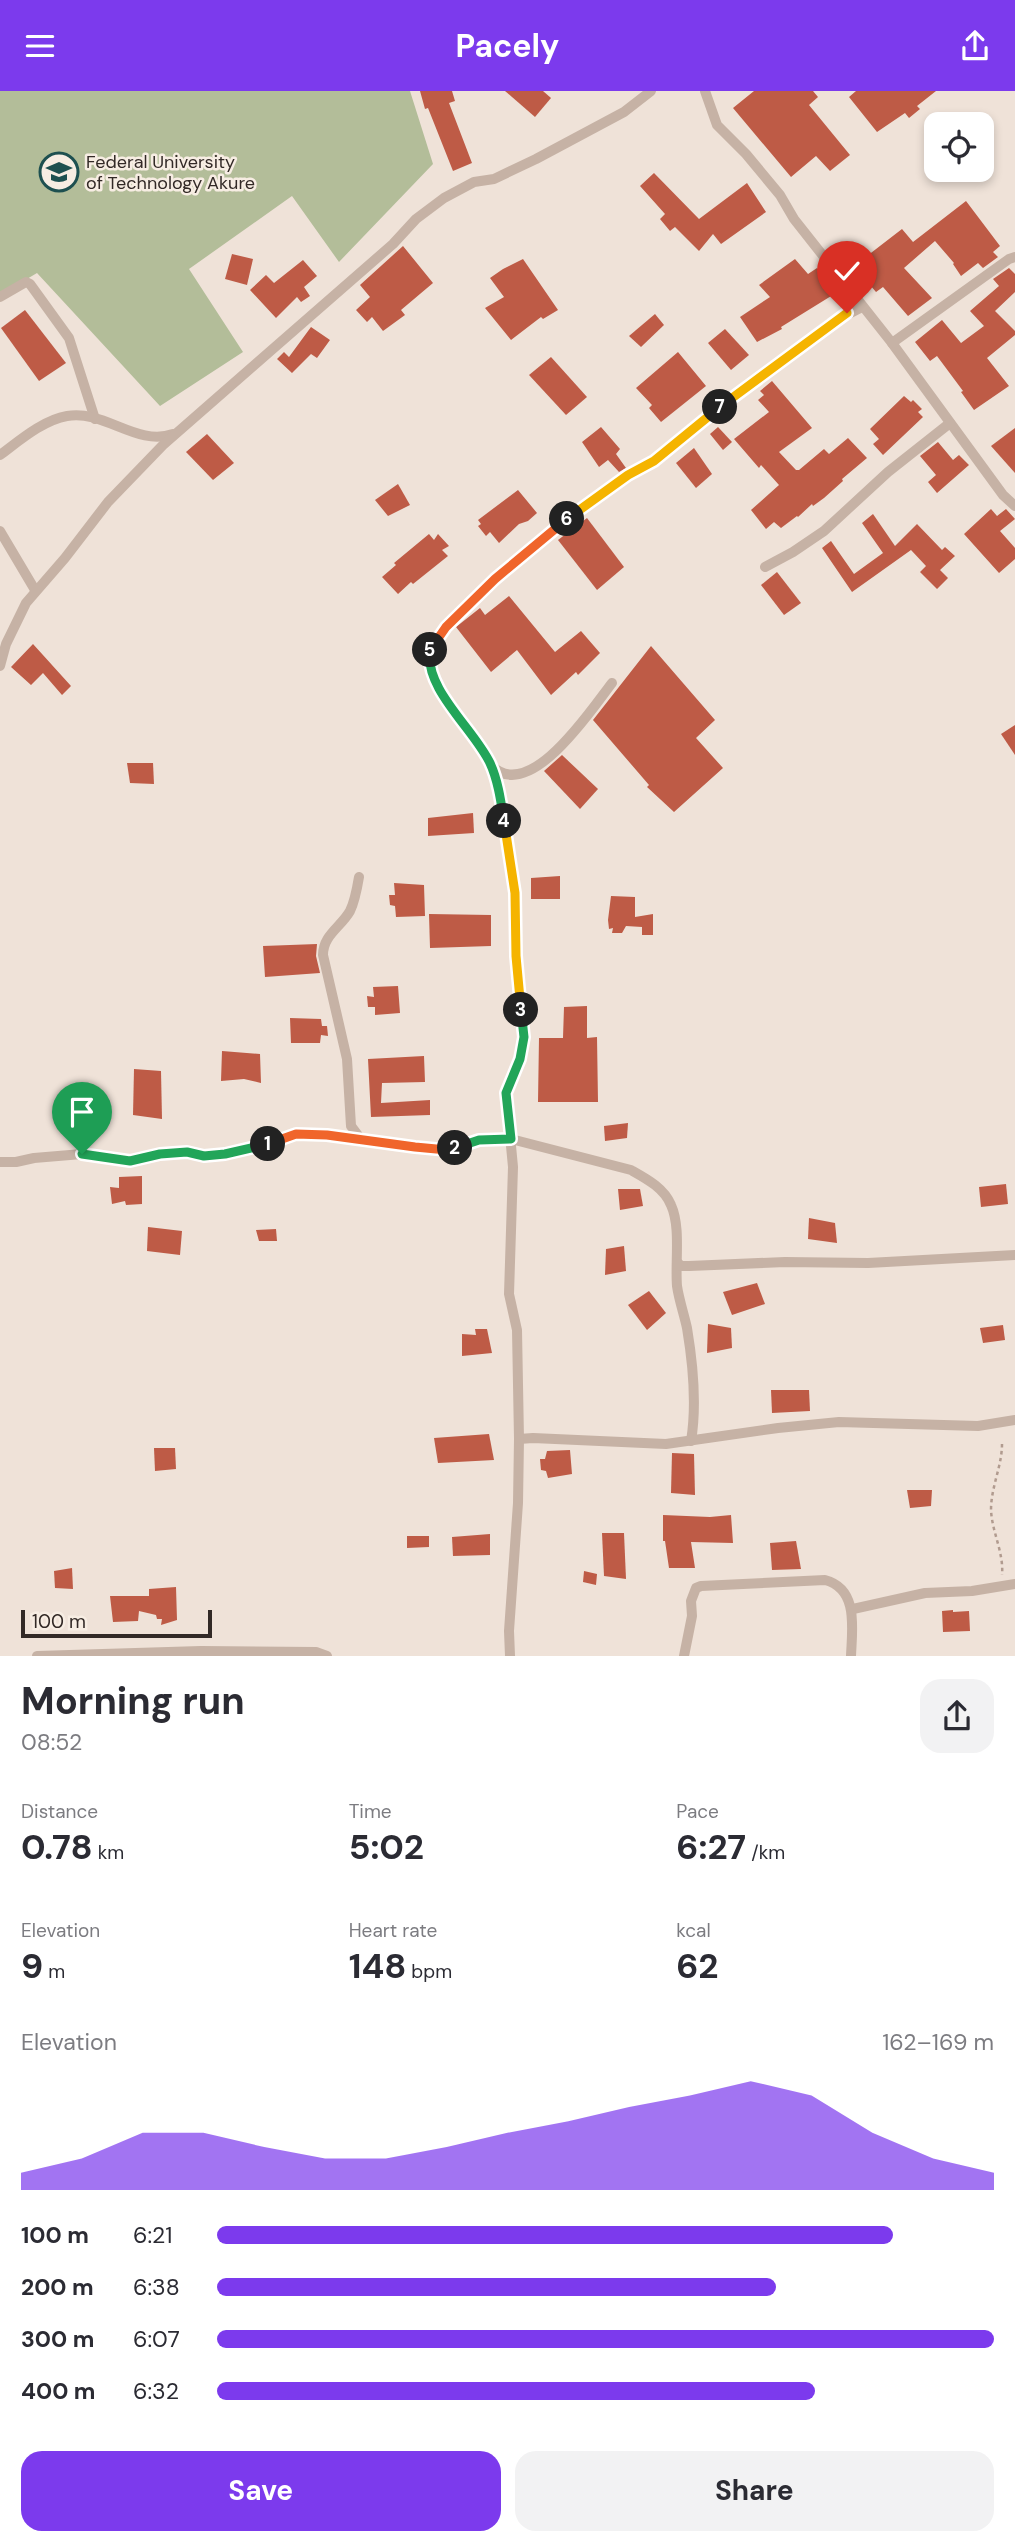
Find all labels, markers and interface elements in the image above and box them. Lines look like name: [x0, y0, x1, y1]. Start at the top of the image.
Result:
text: Pacely: [456, 25, 559, 67]
icon: menu: [21, 27, 59, 65]
icon: share: [956, 27, 994, 65]
map controls: [924, 112, 994, 182]
button: locate: [924, 112, 994, 182]
place label: Federal University of Technology Akure: [86, 150, 255, 195]
school or university icon: Federal University of Technology Akure: [38, 151, 80, 193]
pin: [817, 241, 877, 313]
icon: check: [828, 252, 866, 290]
pin: 7: [702, 389, 738, 425]
text: 7: [714, 394, 725, 419]
pin: 6: [550, 501, 584, 537]
text: 6: [560, 506, 573, 531]
pin: 5: [412, 633, 448, 667]
text: 5: [424, 637, 435, 662]
pin: 4: [486, 803, 522, 839]
text: 4: [497, 808, 510, 833]
pin: 3: [504, 993, 538, 1027]
text: 3: [515, 997, 526, 1022]
pin: [52, 1082, 112, 1154]
icon: arrive: [63, 1093, 101, 1131]
pin: 1: [250, 1127, 286, 1161]
text: 1: [264, 1131, 271, 1156]
pin: 2: [438, 1131, 472, 1165]
text: 2: [449, 1135, 460, 1160]
scale bar: [21, 1607, 212, 1639]
text: 100 m: [32, 1609, 86, 1634]
text: Morning run: [21, 1676, 245, 1726]
button: share: [920, 1679, 994, 1753]
text: 08:52: [21, 1727, 82, 1757]
text: Distance: [21, 1799, 98, 1824]
text: Time: [349, 1799, 392, 1824]
text: Pace: [676, 1799, 719, 1824]
text: 0.78: [21, 1824, 93, 1870]
text: 5:02: [349, 1824, 424, 1870]
text: 6:27: [676, 1824, 746, 1870]
text: km: [93, 1840, 124, 1865]
text: /km: [746, 1840, 785, 1865]
text: Elevation: [21, 1918, 100, 1943]
text: Heart rate: [349, 1918, 437, 1943]
text: kcal: [676, 1918, 711, 1943]
text: 9: [21, 1943, 43, 1989]
text: 148: [349, 1943, 406, 1989]
text: 62: [676, 1943, 718, 1989]
text: m: [43, 1959, 65, 1984]
text: bpm: [406, 1959, 452, 1984]
text: Elevation: [21, 2027, 117, 2057]
text: 162–169 m: [882, 2027, 994, 2057]
text: 100 m: [21, 2220, 89, 2250]
text: 6:21: [133, 2220, 173, 2250]
text: 200 m: [21, 2272, 94, 2302]
text: 6:38: [133, 2272, 180, 2302]
text: 300 m: [21, 2324, 94, 2354]
text: 6:07: [133, 2324, 180, 2354]
text: 400 m: [21, 2376, 95, 2406]
text: 6:32: [133, 2376, 179, 2406]
button: Save: [21, 2451, 501, 2531]
button: Share: [515, 2451, 994, 2531]

